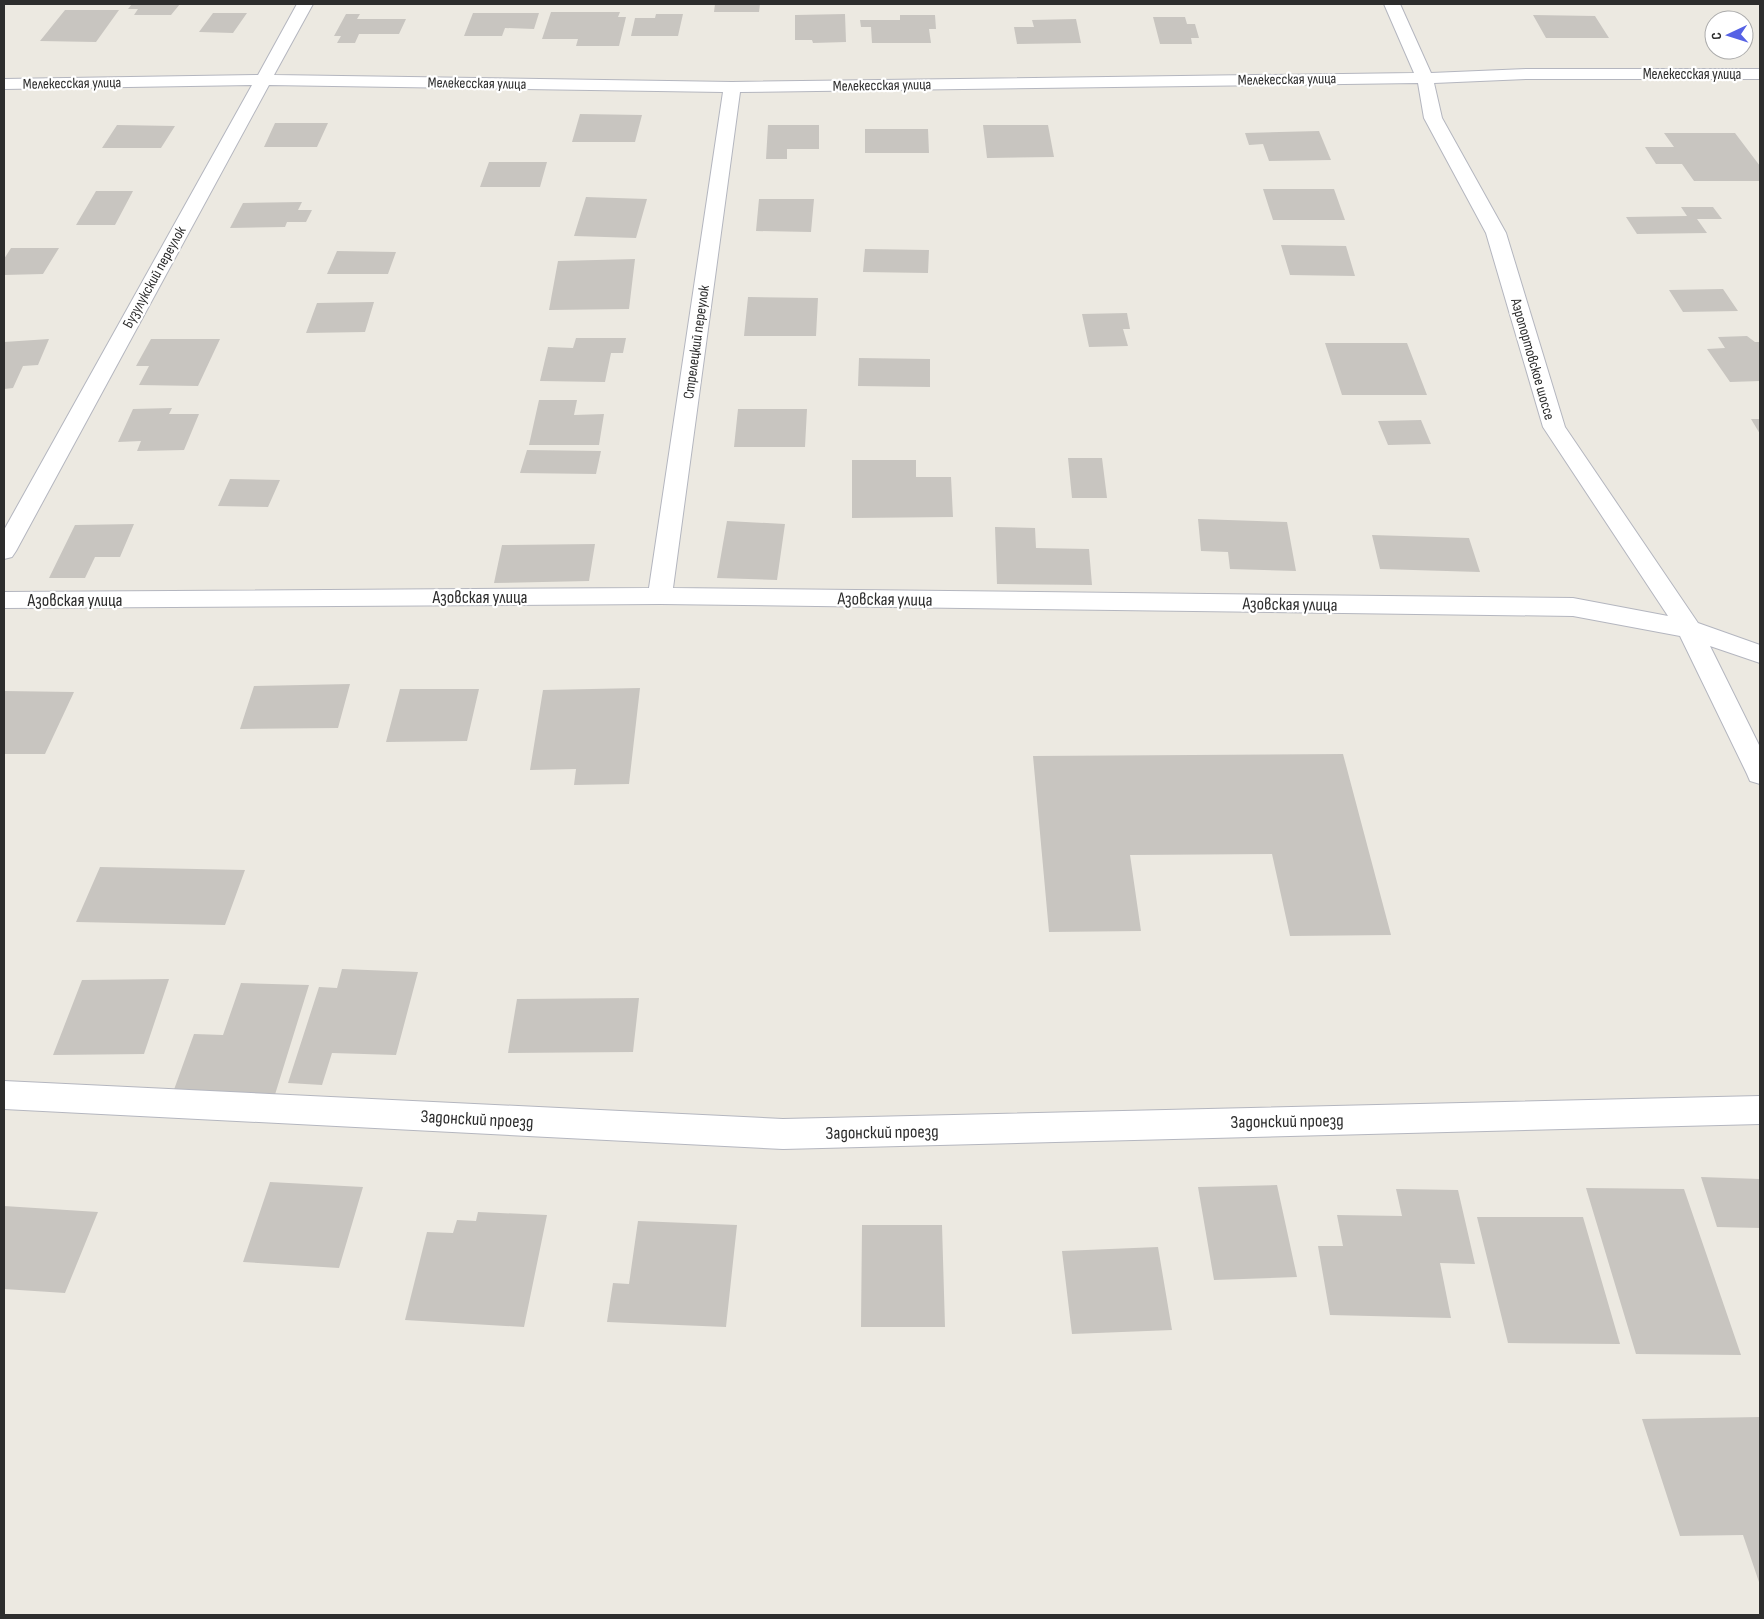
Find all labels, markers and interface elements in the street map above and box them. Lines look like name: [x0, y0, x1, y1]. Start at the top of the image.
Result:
north arrow: [1704, 10, 1754, 60]
text: С: [1708, 32, 1725, 40]
street label: Мелекесская улица: [1643, 65, 1742, 84]
street label: Мелекесская улица: [1238, 69, 1337, 90]
street label: Мелекесская улица: [23, 73, 122, 94]
street label: Мелекесская улица: [428, 73, 527, 94]
street label: Мелекесская улица: [833, 75, 932, 96]
street label: Бузулукский переулок: [119, 223, 190, 332]
street label: Стрелецкий переулок: [679, 284, 714, 400]
street label: Аэропортовское шоссе: [1506, 295, 1559, 422]
street label: Азовская улица: [431, 587, 528, 608]
street label: Азовская улица: [836, 588, 933, 611]
street label: Азовская улица: [26, 590, 123, 611]
street label: Азовская улица: [1241, 593, 1338, 616]
street label: Задонский проезд: [420, 1106, 534, 1133]
street label: Задонский проезд: [1230, 1110, 1344, 1133]
street label: Задонский проезд: [825, 1121, 939, 1144]

